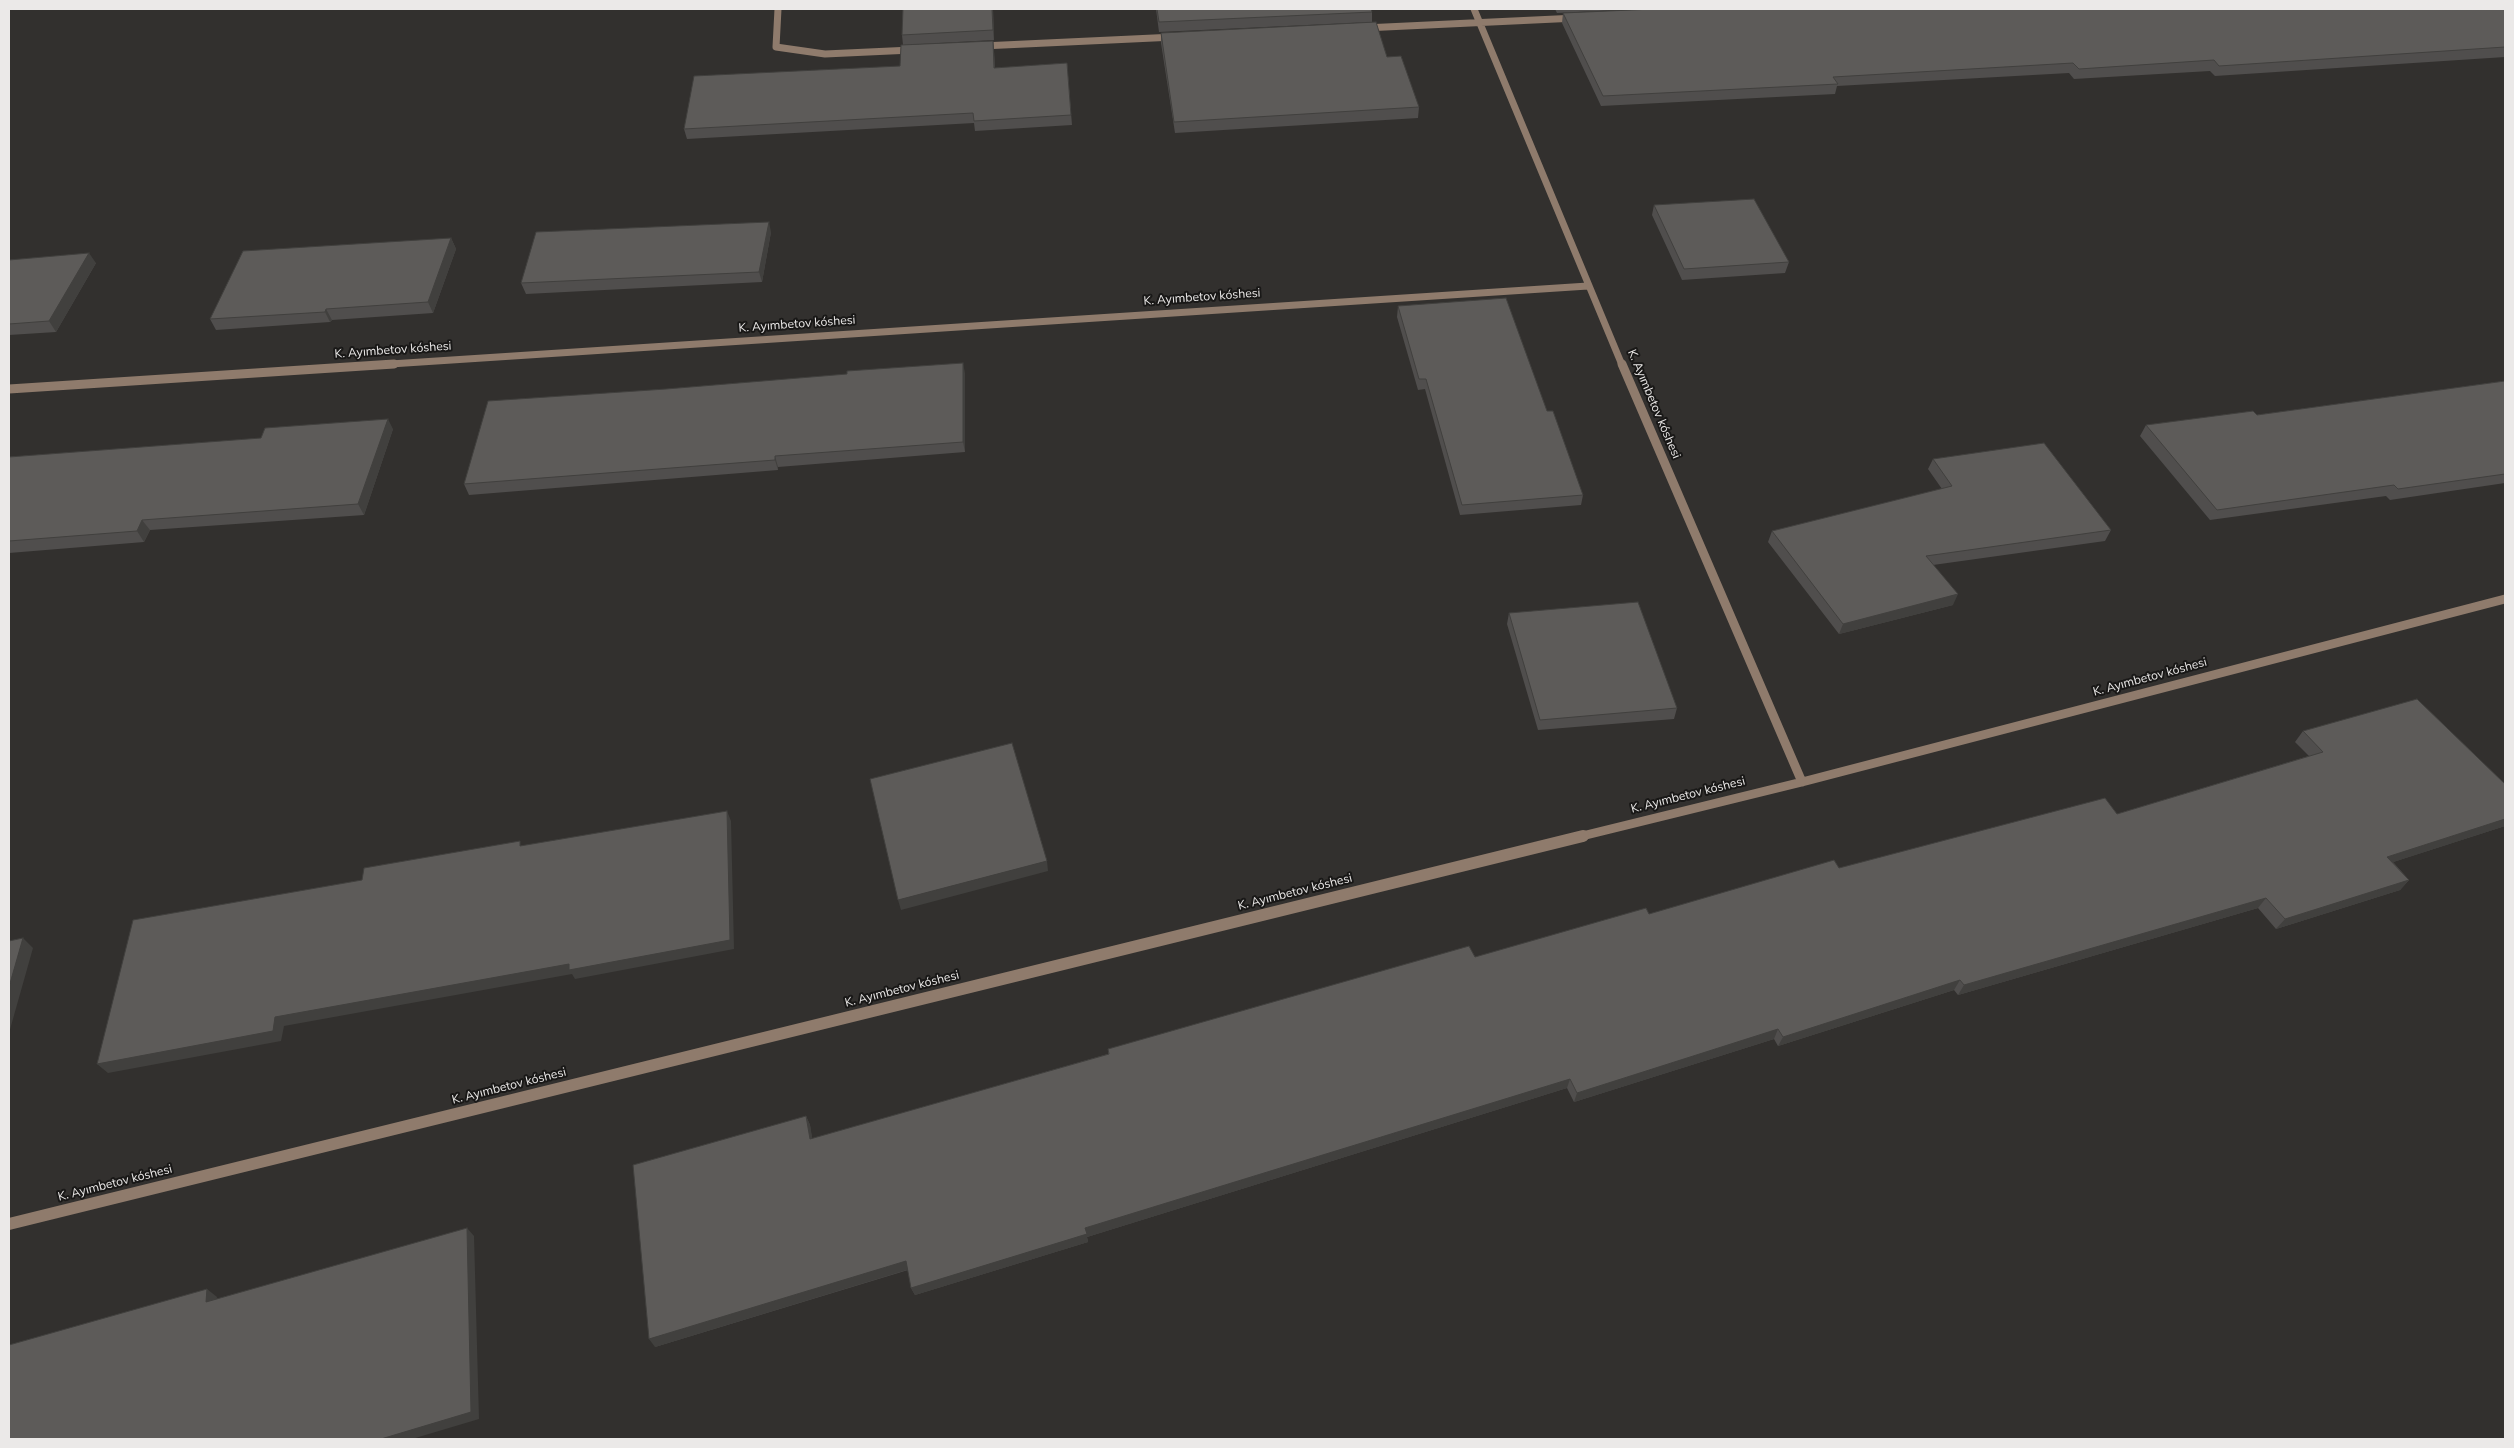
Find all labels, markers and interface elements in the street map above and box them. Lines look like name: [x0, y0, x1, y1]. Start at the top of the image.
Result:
street label: K. Ayımbetov kóshesi: [1143, 286, 1261, 308]
street label: K. Ayımbetov kóshesi: [738, 313, 856, 335]
street label: K. Ayımbetov kóshesi: [334, 339, 452, 361]
street label: K. Ayımbetov kóshesi: [1624, 347, 1684, 461]
street label: K. Ayımbetov kóshesi: [2092, 655, 2208, 699]
street label: K. Ayımbetov kóshesi: [1629, 774, 1747, 816]
street label: K. Ayımbetov kóshesi: [1236, 871, 1354, 913]
street label: K. Ayımbetov kóshesi: [843, 968, 961, 1010]
street label: K. Ayımbetov kóshesi: [450, 1065, 568, 1107]
street label: K. Ayımbetov kóshesi: [56, 1162, 174, 1204]

